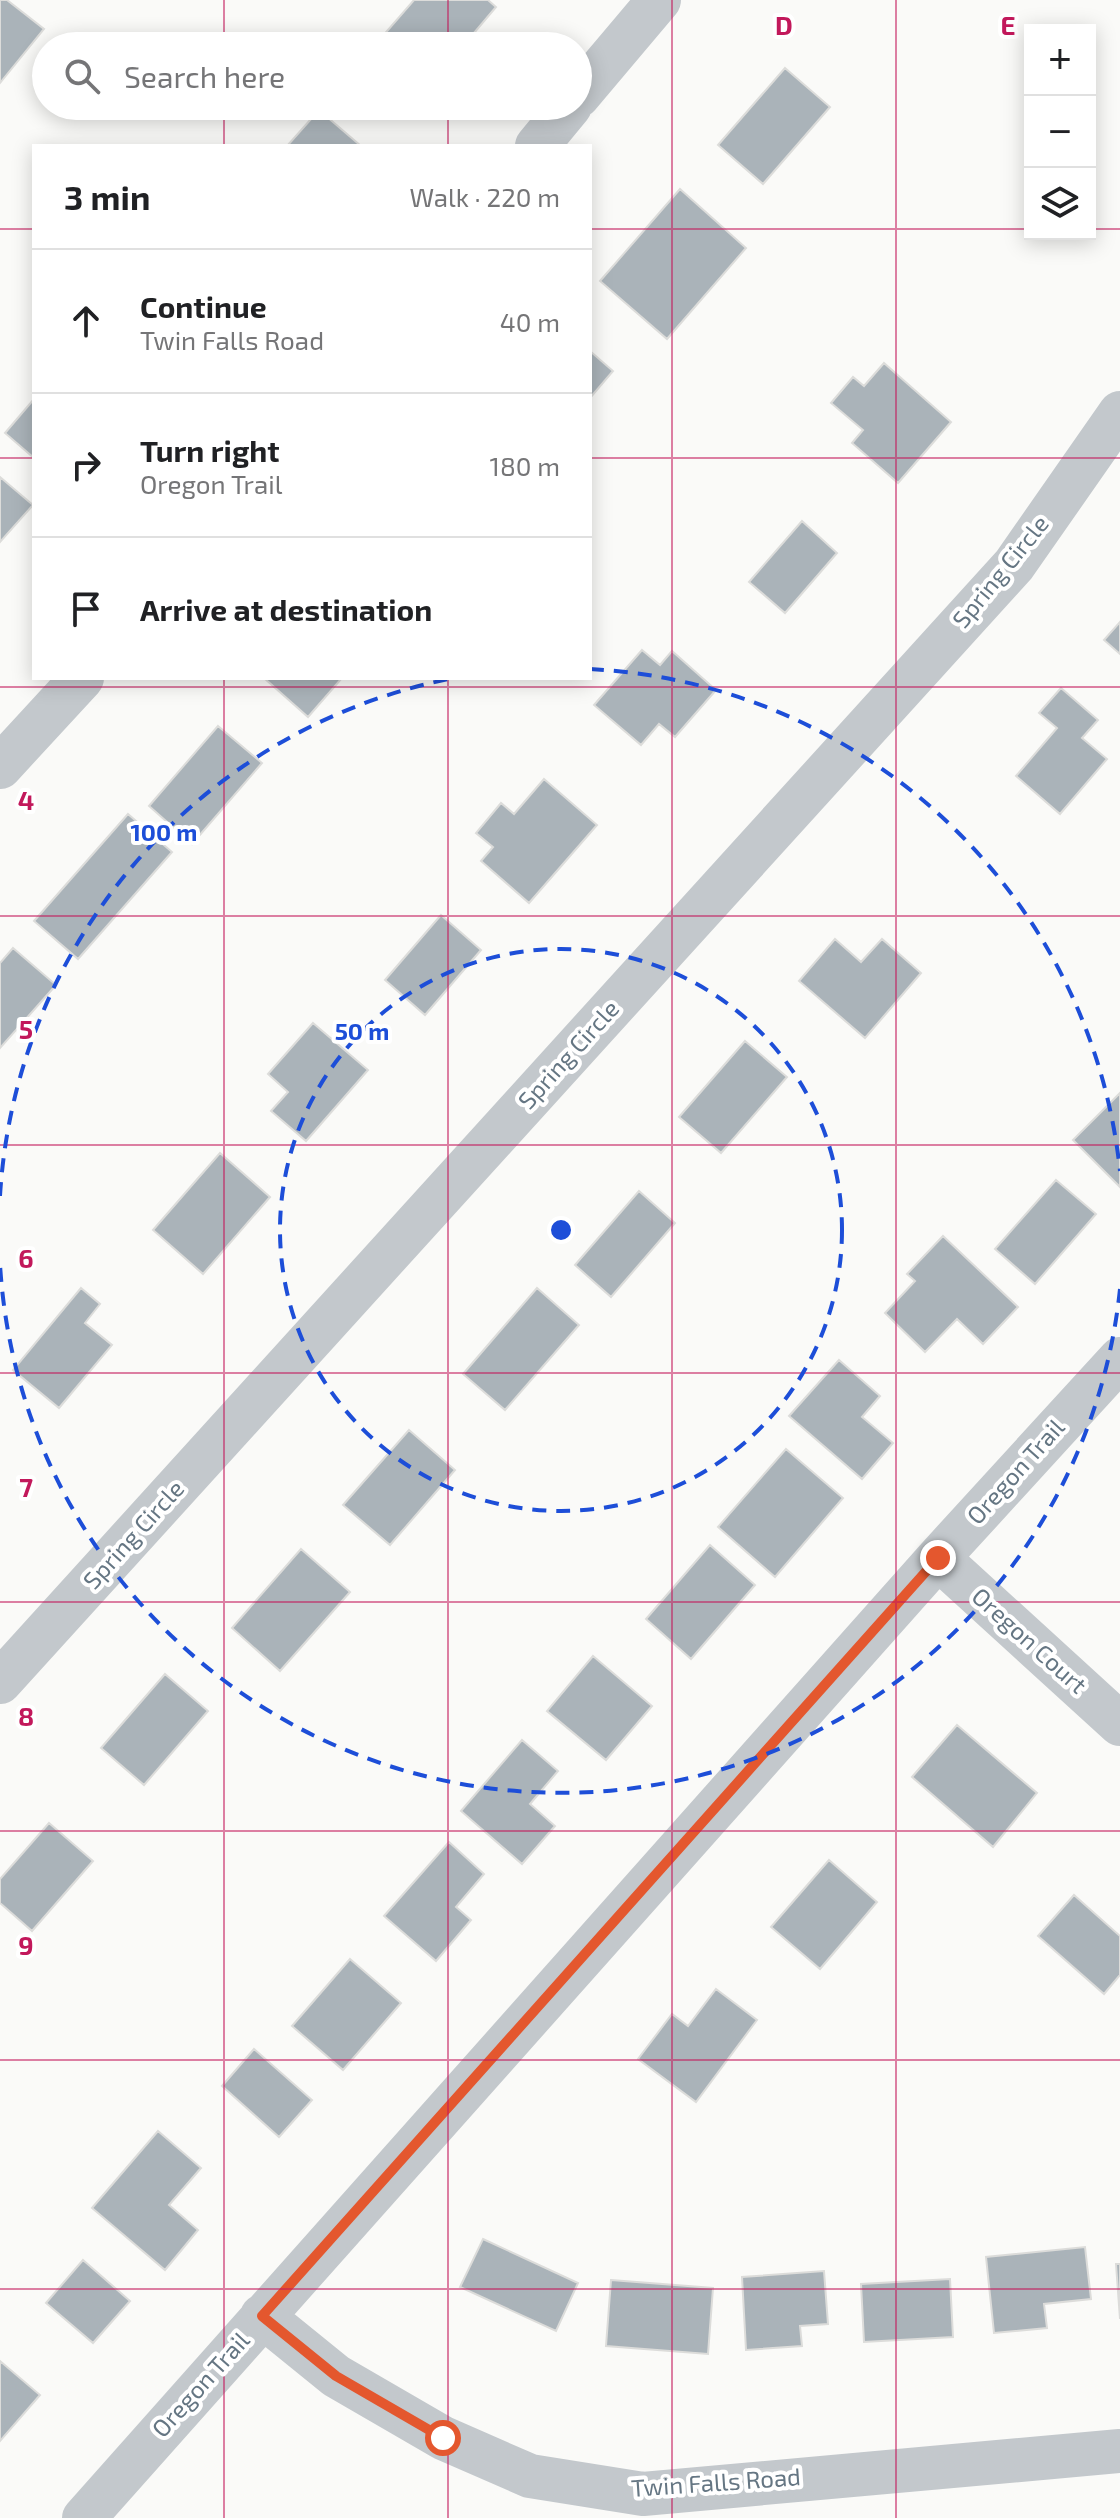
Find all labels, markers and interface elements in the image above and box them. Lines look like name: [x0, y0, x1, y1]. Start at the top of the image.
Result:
text: D: [775, 9, 793, 40]
text: E: [1000, 9, 1016, 40]
map controls: [1024, 24, 1096, 240]
button: +: [1024, 24, 1096, 96]
search box: [32, 32, 592, 120]
icon: search: [60, 54, 104, 98]
text: Search here: [124, 58, 285, 94]
button: −: [1024, 96, 1096, 168]
button: layers: [1024, 168, 1096, 240]
text: 3 min: [64, 176, 150, 217]
text: Walk · 220 m: [409, 181, 560, 212]
text: Continue: [140, 288, 267, 324]
icon: ahead: [64, 299, 108, 343]
text: 40 m: [500, 306, 560, 337]
text: Twin Falls Road: [140, 324, 324, 355]
text: Turn right: [140, 432, 280, 468]
icon: right: [64, 443, 108, 487]
text: 180 m: [490, 450, 560, 481]
text: Oregon Trail: [140, 468, 282, 499]
street label: Spring Circle: [946, 509, 1054, 633]
icon: arrive: [64, 587, 108, 631]
text: Arrive at destination: [140, 591, 432, 627]
text: 4: [18, 784, 34, 815]
text: 100 m: [131, 817, 197, 846]
street label: Spring Circle: [511, 994, 624, 1114]
text: 5: [19, 1013, 33, 1044]
text: 50 m: [335, 1016, 389, 1045]
centre of rings: [547, 1216, 575, 1244]
text: 6: [18, 1242, 34, 1273]
street label: Oregon Trail: [960, 1412, 1070, 1530]
text: 7: [19, 1471, 33, 1502]
street label: Spring Circle: [76, 1474, 189, 1594]
route end: [920, 1540, 956, 1576]
street label: Oregon Court: [967, 1581, 1093, 1699]
text: 8: [18, 1700, 34, 1731]
text: 9: [18, 1929, 34, 1960]
street label: Oregon Trail: [145, 2325, 255, 2443]
route start: [425, 2420, 461, 2456]
street label: Twin Falls Road: [630, 2461, 802, 2502]

